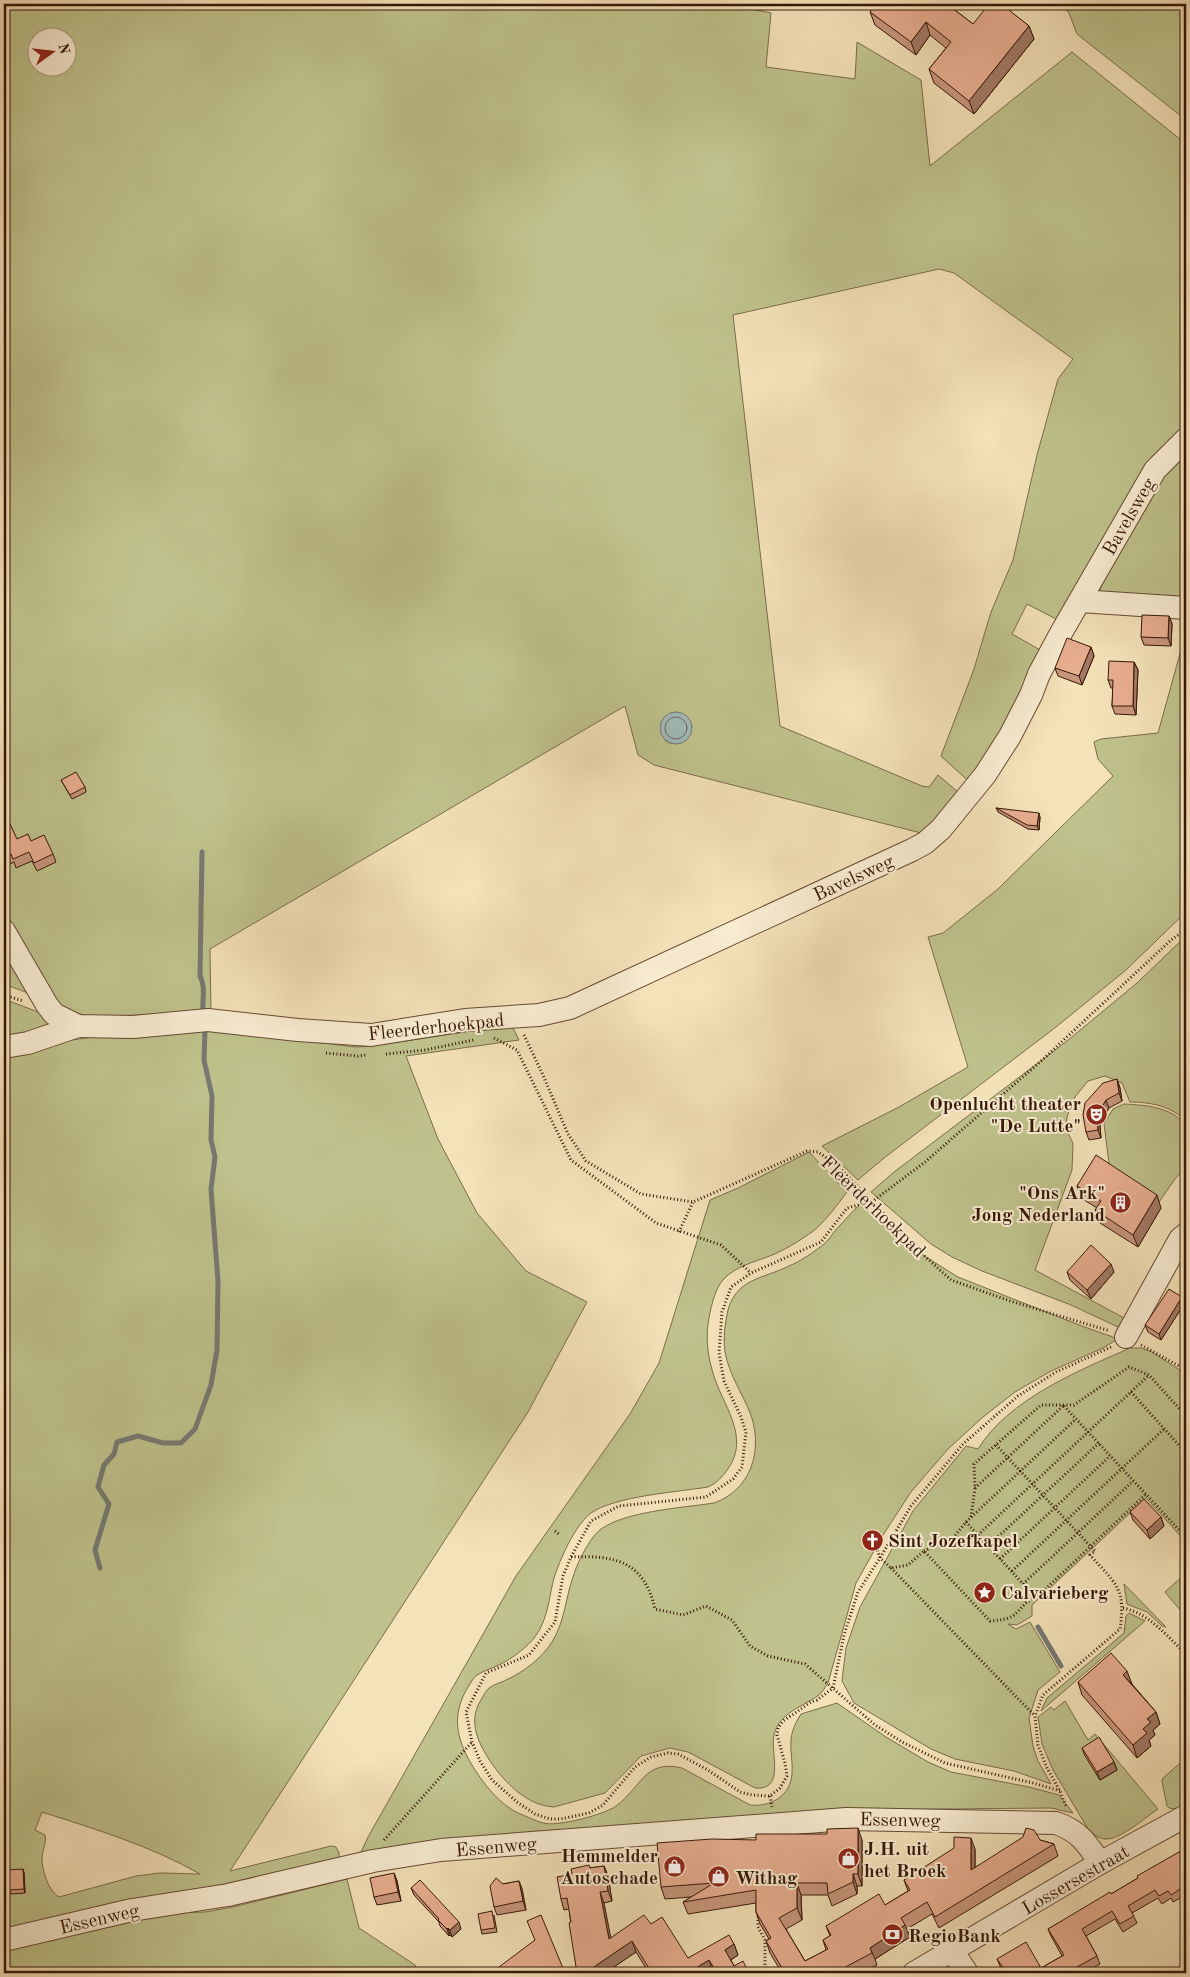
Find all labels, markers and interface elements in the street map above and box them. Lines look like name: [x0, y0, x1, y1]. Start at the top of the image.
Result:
north arrow: [28, 28, 78, 78]
text: N: [55, 42, 72, 56]
street label: Bavelsweg: [1100, 475, 1160, 559]
street label: Bavelsweg: [811, 852, 898, 906]
street label: Fleerderhoekpad: [367, 1012, 506, 1045]
place label: Openlucht theater "De Lutte": [929, 1096, 1081, 1137]
theatre icon: Openlucht theater "De Lutte": [1085, 1102, 1109, 1126]
street label: Fleerderhoekpad: [816, 1153, 928, 1262]
place label: "Ons Ark" Jong Nederland: [972, 1185, 1105, 1226]
building icon: "Ons Ark" Jong Nederland: [1109, 1191, 1133, 1215]
church icon: Sint Jozefkapel: [860, 1528, 884, 1552]
place label: Sint Jozefkapel: [888, 1533, 1018, 1552]
place icon: Calvarieberg: [973, 1580, 997, 1604]
place label: Calvarieberg: [1001, 1585, 1109, 1604]
street label: Essenweg: [859, 1811, 942, 1832]
street label: Essenweg: [455, 1835, 538, 1862]
place label: J.H. uit het Broek: [864, 1841, 947, 1882]
street label: Lossersestraat: [1019, 1843, 1133, 1919]
shop icon: J.H. uit het Broek: [836, 1847, 860, 1871]
place label: Hemmelder Autoschade: [560, 1848, 658, 1889]
shop icon: Hemmelder Autoschade: [662, 1854, 686, 1878]
shop icon: Withag: [707, 1865, 731, 1889]
place label: Withag: [735, 1870, 798, 1889]
street label: Essenweg: [58, 1902, 142, 1939]
bank icon: RegioBank: [880, 1923, 904, 1947]
place label: RegioBank: [908, 1928, 1001, 1947]

